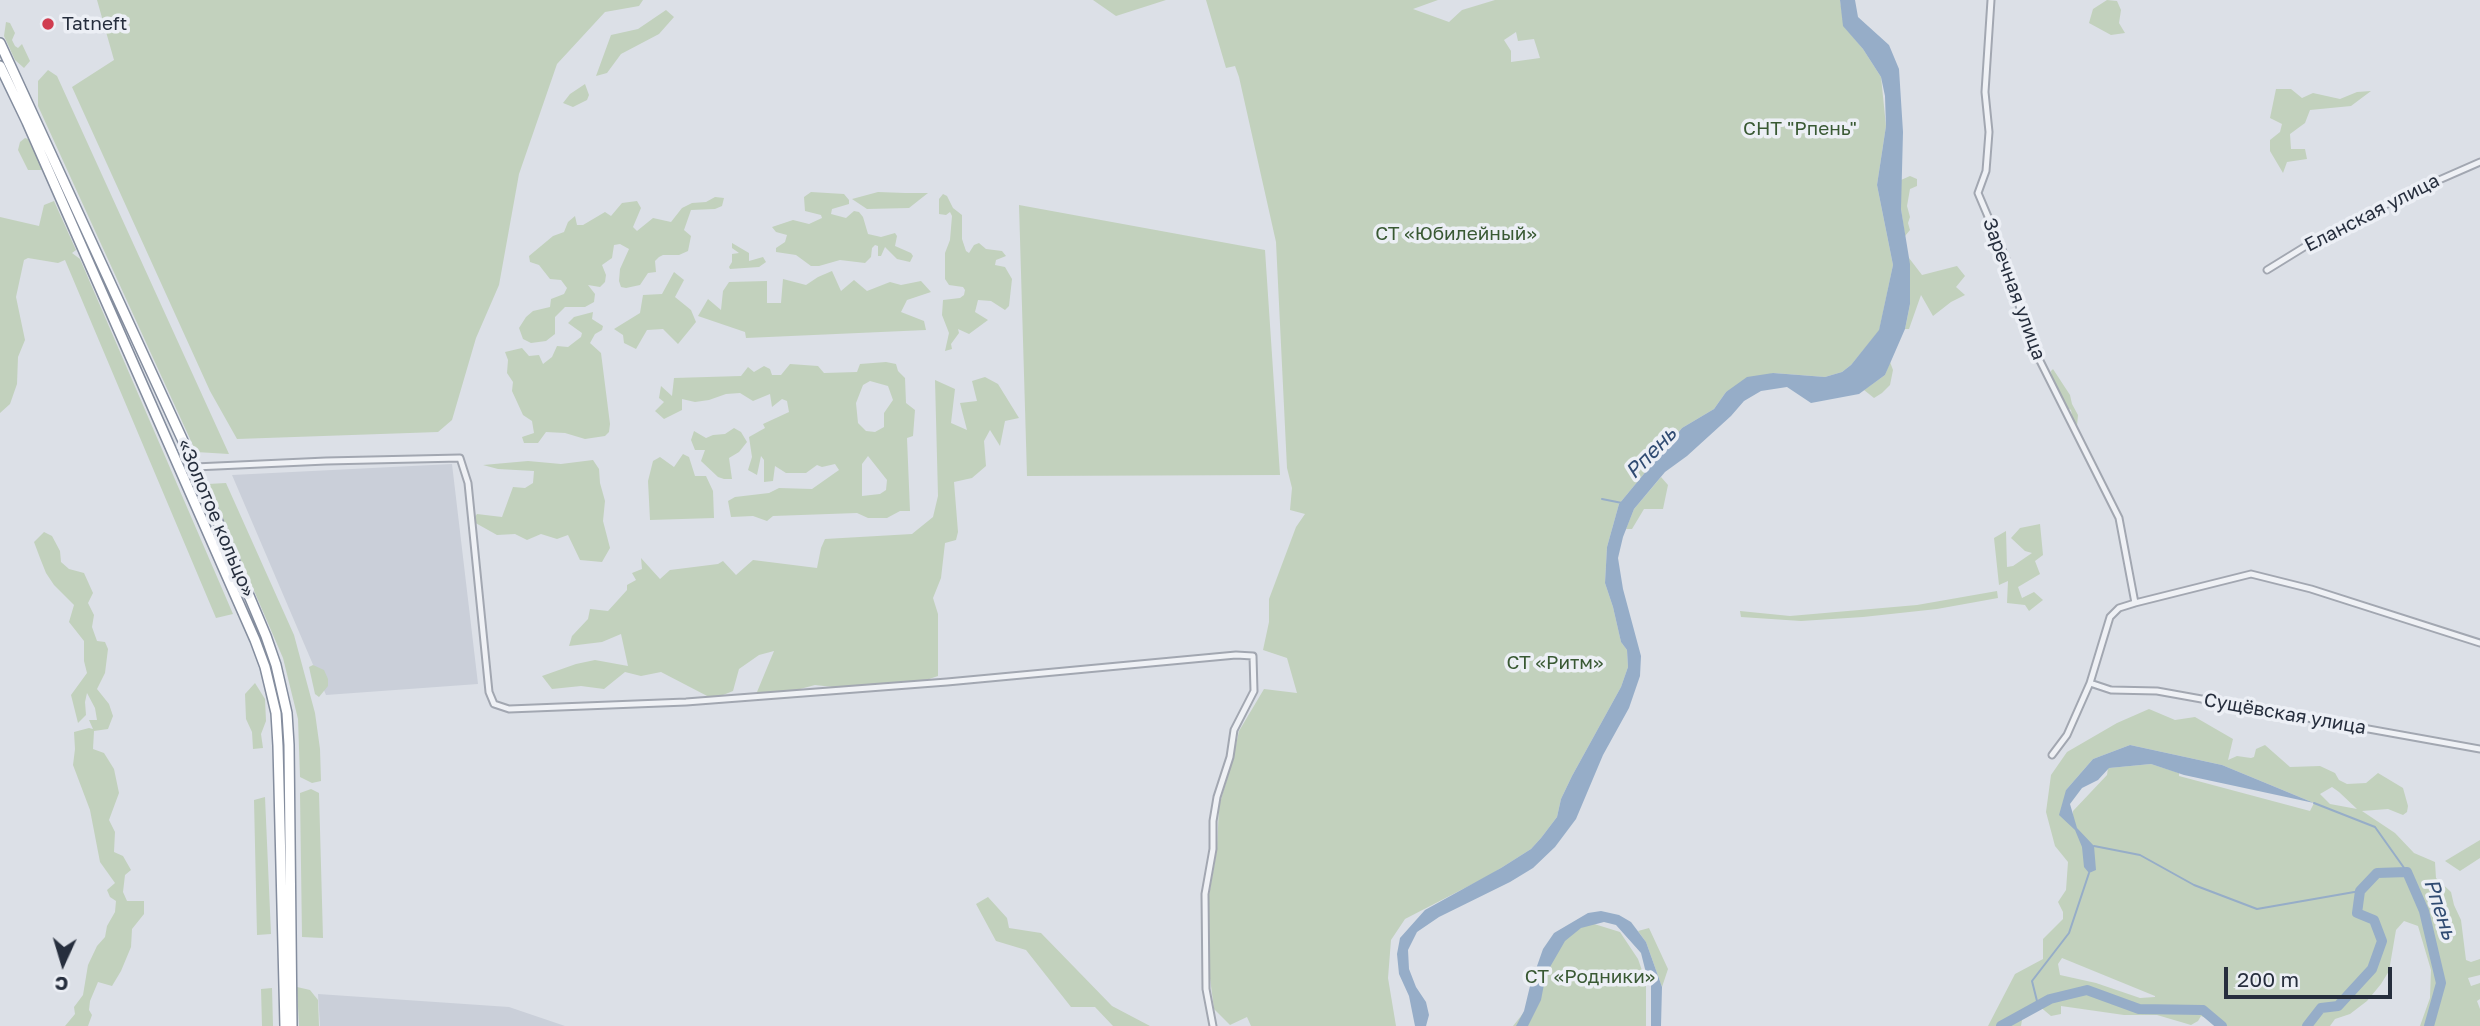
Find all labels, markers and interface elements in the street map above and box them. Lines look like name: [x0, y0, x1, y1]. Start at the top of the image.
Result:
place label: Tatneft: [62, 13, 127, 35]
marker: Tatneft: [40, 16, 56, 32]
park label: СНТ "Рпень": [1743, 118, 1857, 140]
street label: Еланская улица: [2301, 169, 2443, 257]
street label: Заречная улица: [1978, 215, 2050, 363]
park label: СТ «Юбилейный»: [1375, 223, 1537, 245]
water label: Рпень: [1620, 422, 1682, 484]
street label: «Золотое кольцо»: [173, 436, 259, 600]
park label: СТ «Ритм»: [1507, 652, 1603, 674]
street label: Сущёвская улица: [2202, 689, 2368, 739]
water label: Рпень: [2418, 875, 2462, 943]
north arrow: [28, 928, 98, 998]
scale bar: [2228, 953, 2396, 997]
park label: СТ «Родники»: [1525, 966, 1655, 988]
text: 200 m: [2237, 966, 2299, 992]
text: С: [54, 973, 69, 996]

